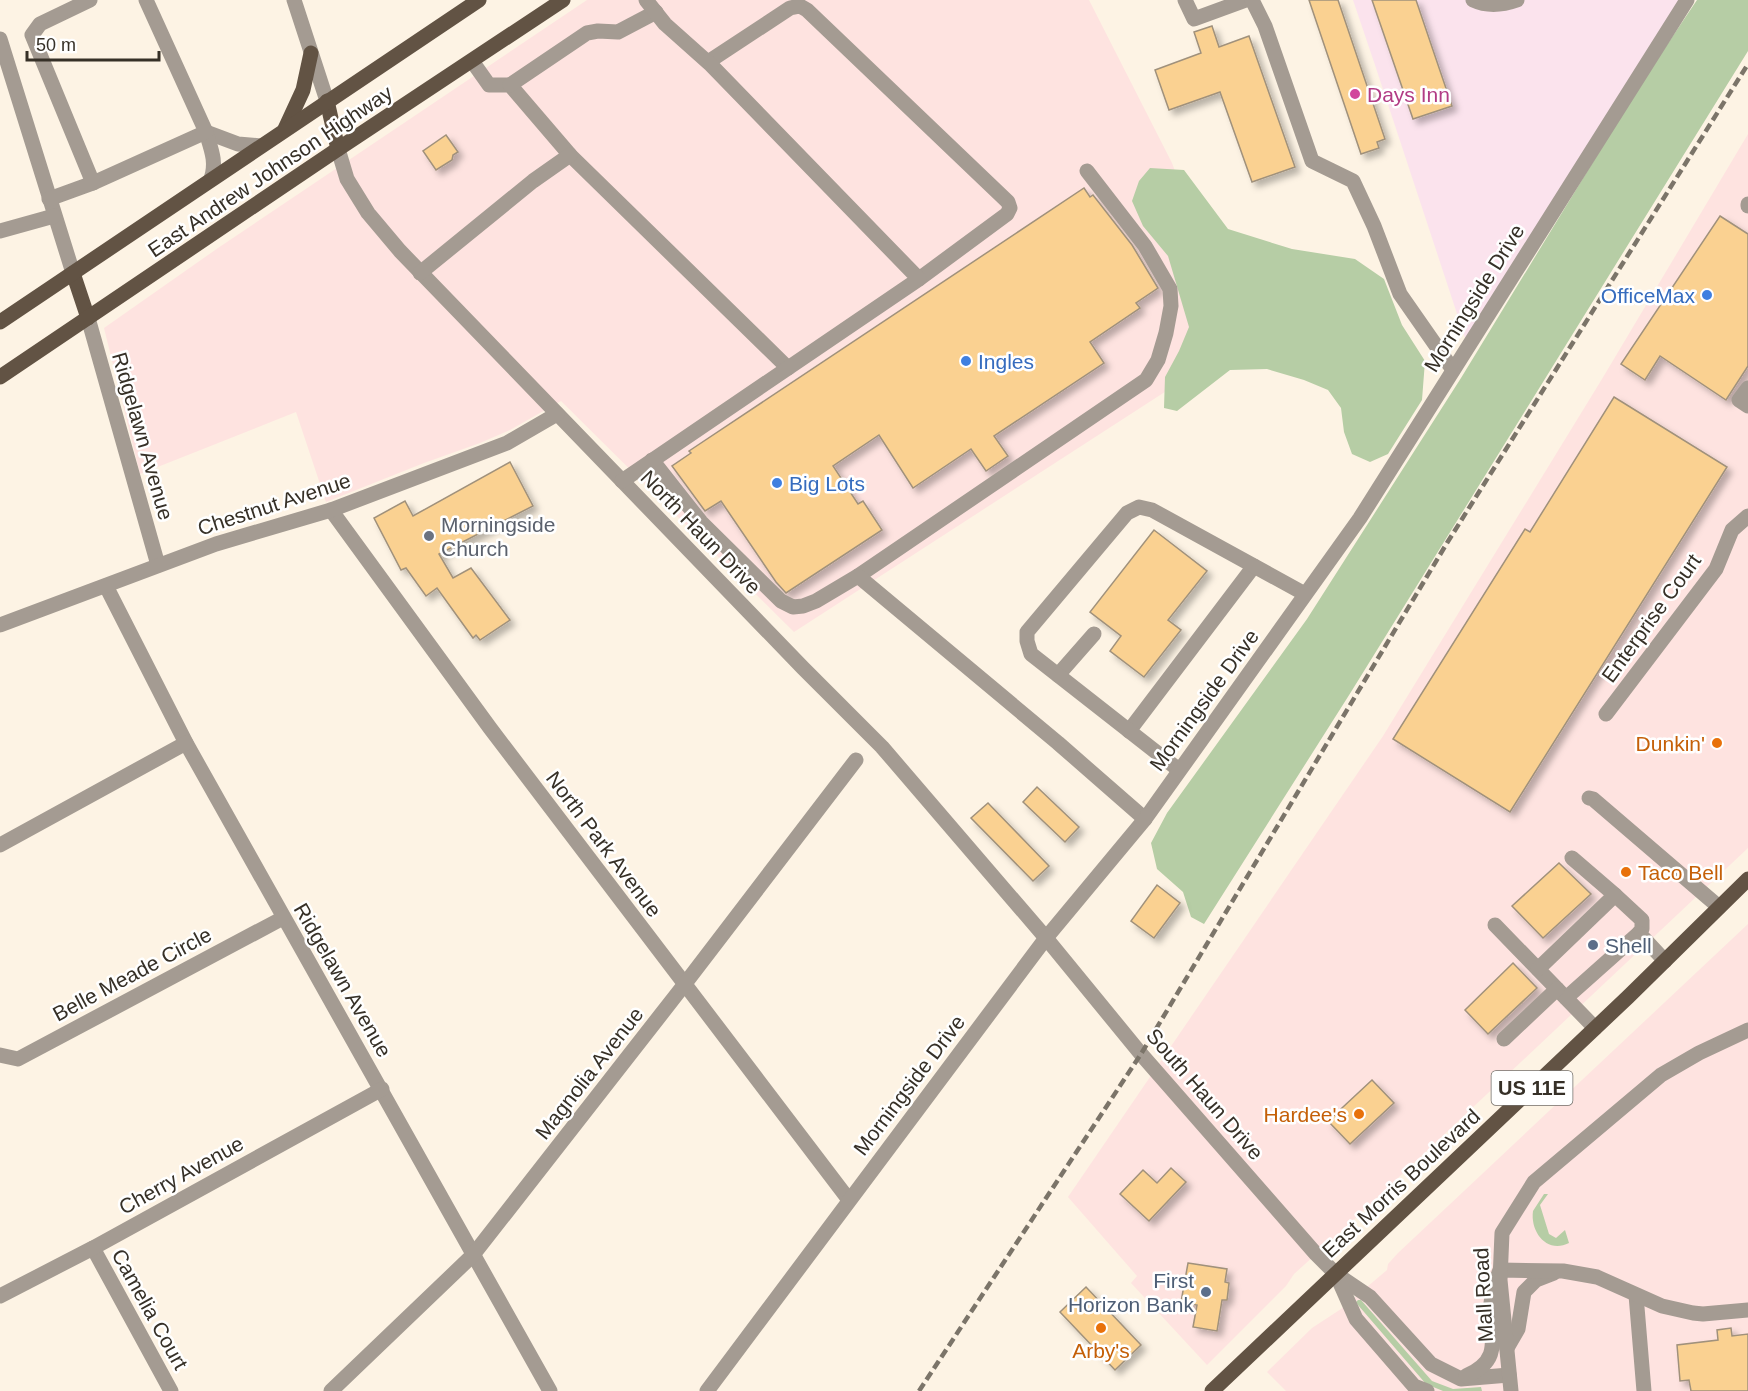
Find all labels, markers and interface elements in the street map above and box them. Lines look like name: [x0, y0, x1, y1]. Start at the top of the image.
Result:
scale bar: [27, 24, 159, 62]
text: 50 m: [36, 35, 76, 55]
street label: East Andrew Johnson Highway: [144, 80, 397, 261]
place label: Days Inn: [1367, 83, 1450, 106]
marker: Days Inn: [1348, 87, 1362, 101]
street label: Morningside Drive: [1419, 220, 1529, 376]
place label: OfficeMax: [1601, 284, 1695, 307]
marker: OfficeMax: [1700, 288, 1714, 302]
street label: Ridgelawn Avenue: [108, 349, 178, 523]
place label: Ingles: [978, 350, 1034, 373]
marker: Ingles: [959, 354, 973, 368]
street label: North Haun Drive: [636, 466, 766, 598]
street label: Chestnut Avenue: [195, 468, 353, 540]
place label: Big Lots: [789, 472, 865, 495]
marker: Big Lots: [770, 476, 784, 490]
place label: Morningside Church: [441, 513, 555, 560]
marker: Morningside Church: [422, 529, 436, 543]
street label: Enterprise Court: [1597, 549, 1705, 687]
street label: Morningside Drive: [1145, 625, 1263, 775]
place label: Dunkin': [1636, 732, 1705, 755]
marker: Dunkin': [1710, 736, 1724, 750]
street label: North Park Avenue: [542, 767, 666, 921]
place label: Taco Bell: [1638, 861, 1723, 884]
marker: Taco Bell: [1619, 865, 1633, 879]
street label: Ridgelawn Avenue: [290, 899, 396, 1061]
street label: Belle Meade Circle: [49, 922, 215, 1026]
place label: Shell: [1605, 934, 1652, 957]
marker: Shell: [1586, 938, 1600, 952]
street label: Magnolia Avenue: [530, 1003, 648, 1143]
street label: Morningside Drive: [849, 1011, 969, 1159]
street label: South Haun Drive: [1142, 1024, 1268, 1164]
road number: US 11E: [1492, 1071, 1573, 1105]
place label: Hardee's: [1264, 1103, 1347, 1126]
street label: East Morris Boulevard: [1318, 1104, 1484, 1262]
marker: Hardee's: [1352, 1107, 1366, 1121]
street label: Cherry Avenue: [115, 1131, 247, 1219]
street label: Camelia Court: [107, 1245, 193, 1373]
street label: Mall Road: [1469, 1247, 1497, 1343]
place label: First Horizon Bank: [1068, 1269, 1194, 1316]
marker: First Horizon Bank: [1199, 1285, 1213, 1299]
marker: Arby's: [1094, 1321, 1108, 1335]
place label: Arby's: [1072, 1339, 1130, 1362]

